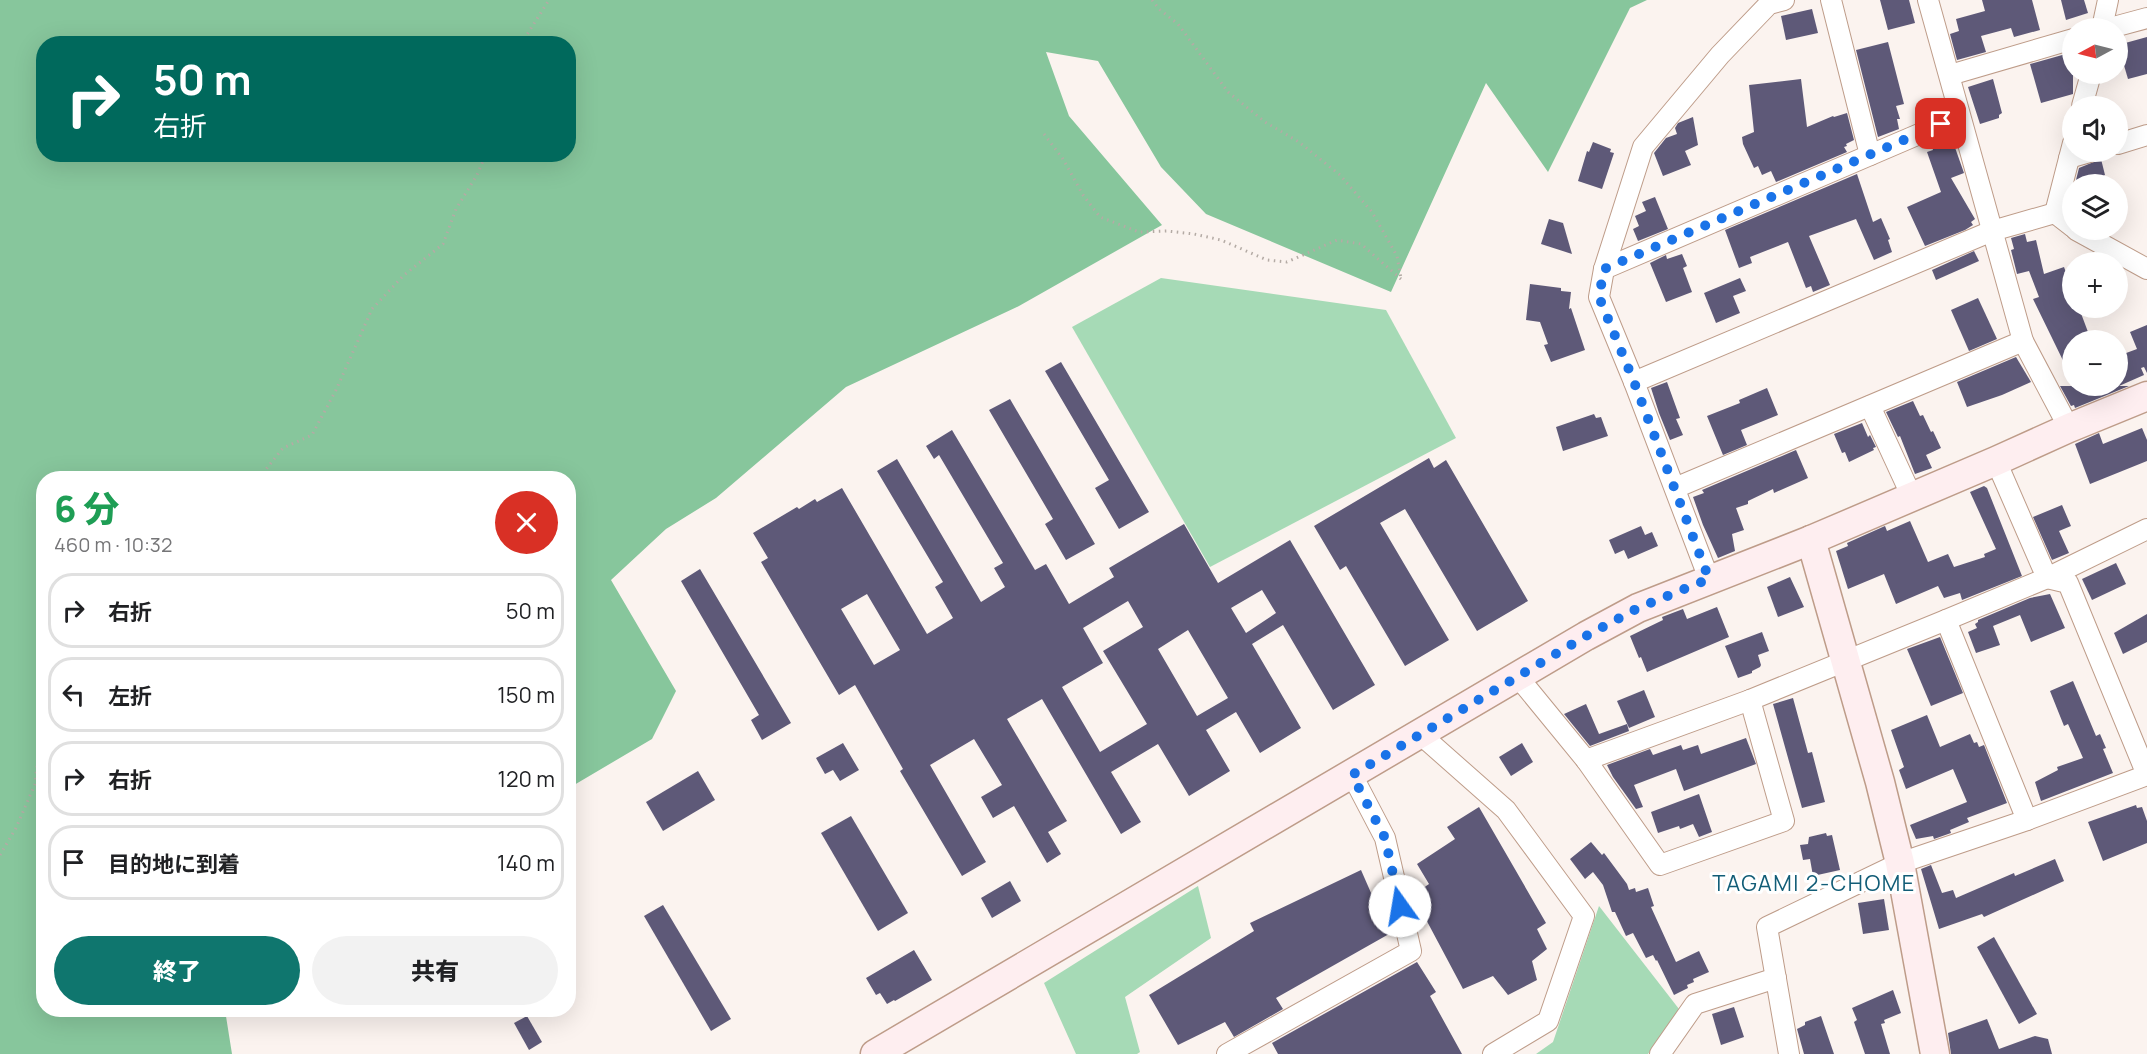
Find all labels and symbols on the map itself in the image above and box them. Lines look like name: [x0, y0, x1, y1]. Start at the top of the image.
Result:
north arrow: [2062, 18, 2128, 84]
pin: [1915, 98, 1966, 149]
district label: TAGAMI 2-CHOME: [1712, 868, 1916, 898]
position arrow: [1368, 874, 1432, 938]

